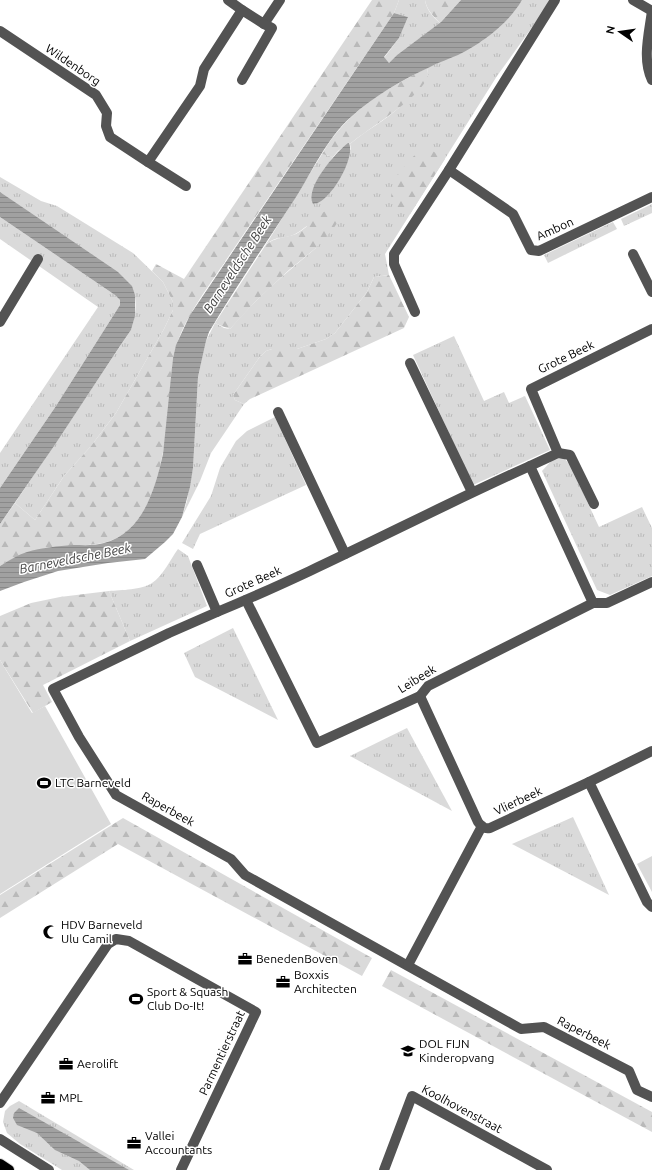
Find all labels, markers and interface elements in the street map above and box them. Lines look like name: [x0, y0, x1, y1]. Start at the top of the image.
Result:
north arrow: [600, 12, 640, 52]
text: N: [603, 24, 617, 35]
street label: Wildenborg: [43, 41, 103, 88]
water label: Barneveldsche Beek: [200, 212, 274, 315]
street label: Ambon: [534, 215, 575, 242]
street label: Grote Beek: [536, 337, 596, 376]
water label: Barneveldsche Beek: [18, 540, 132, 576]
street label: Grote Beek: [223, 563, 283, 600]
street label: Leibeek: [395, 662, 438, 695]
sports icon: LTC Barneveld: [36, 775, 52, 791]
place label: LTC Barneveld: [55, 776, 131, 789]
street label: Vlierbeek: [492, 784, 544, 817]
street label: Raperbeek: [140, 789, 197, 828]
place label: HDV Barneveld Ulu Camil: [61, 918, 143, 945]
mosque icon: HDV Barneveld Ulu Camil: [42, 924, 58, 940]
office icon: BenedenBoven: [237, 951, 253, 967]
place label: BenedenBoven: [256, 952, 338, 965]
place label: Boxxis Architecten: [294, 968, 357, 995]
office icon: Boxxis Architecten: [275, 974, 291, 990]
place label: Sport & Squash Club Do-It!: [147, 985, 228, 1012]
sports icon: Sport & Squash Club Do-It!: [128, 991, 144, 1007]
street label: Parmentierstraat: [196, 1008, 247, 1097]
street label: Raperbeek: [555, 1014, 613, 1052]
place label: DOL FIJN Kinderopvang: [419, 1037, 494, 1064]
school or university icon: DOL FIJN Kinderopvang: [400, 1043, 416, 1059]
office icon: Aerolift: [58, 1056, 74, 1072]
place label: Aerolift: [77, 1057, 119, 1070]
street label: Koolhovenstraat: [420, 1082, 505, 1135]
office icon: MPL: [40, 1090, 56, 1106]
place label: MPL: [59, 1091, 83, 1104]
place label: Vallei Accountants: [145, 1129, 212, 1156]
office icon: Vallei Accountants: [126, 1135, 142, 1151]

